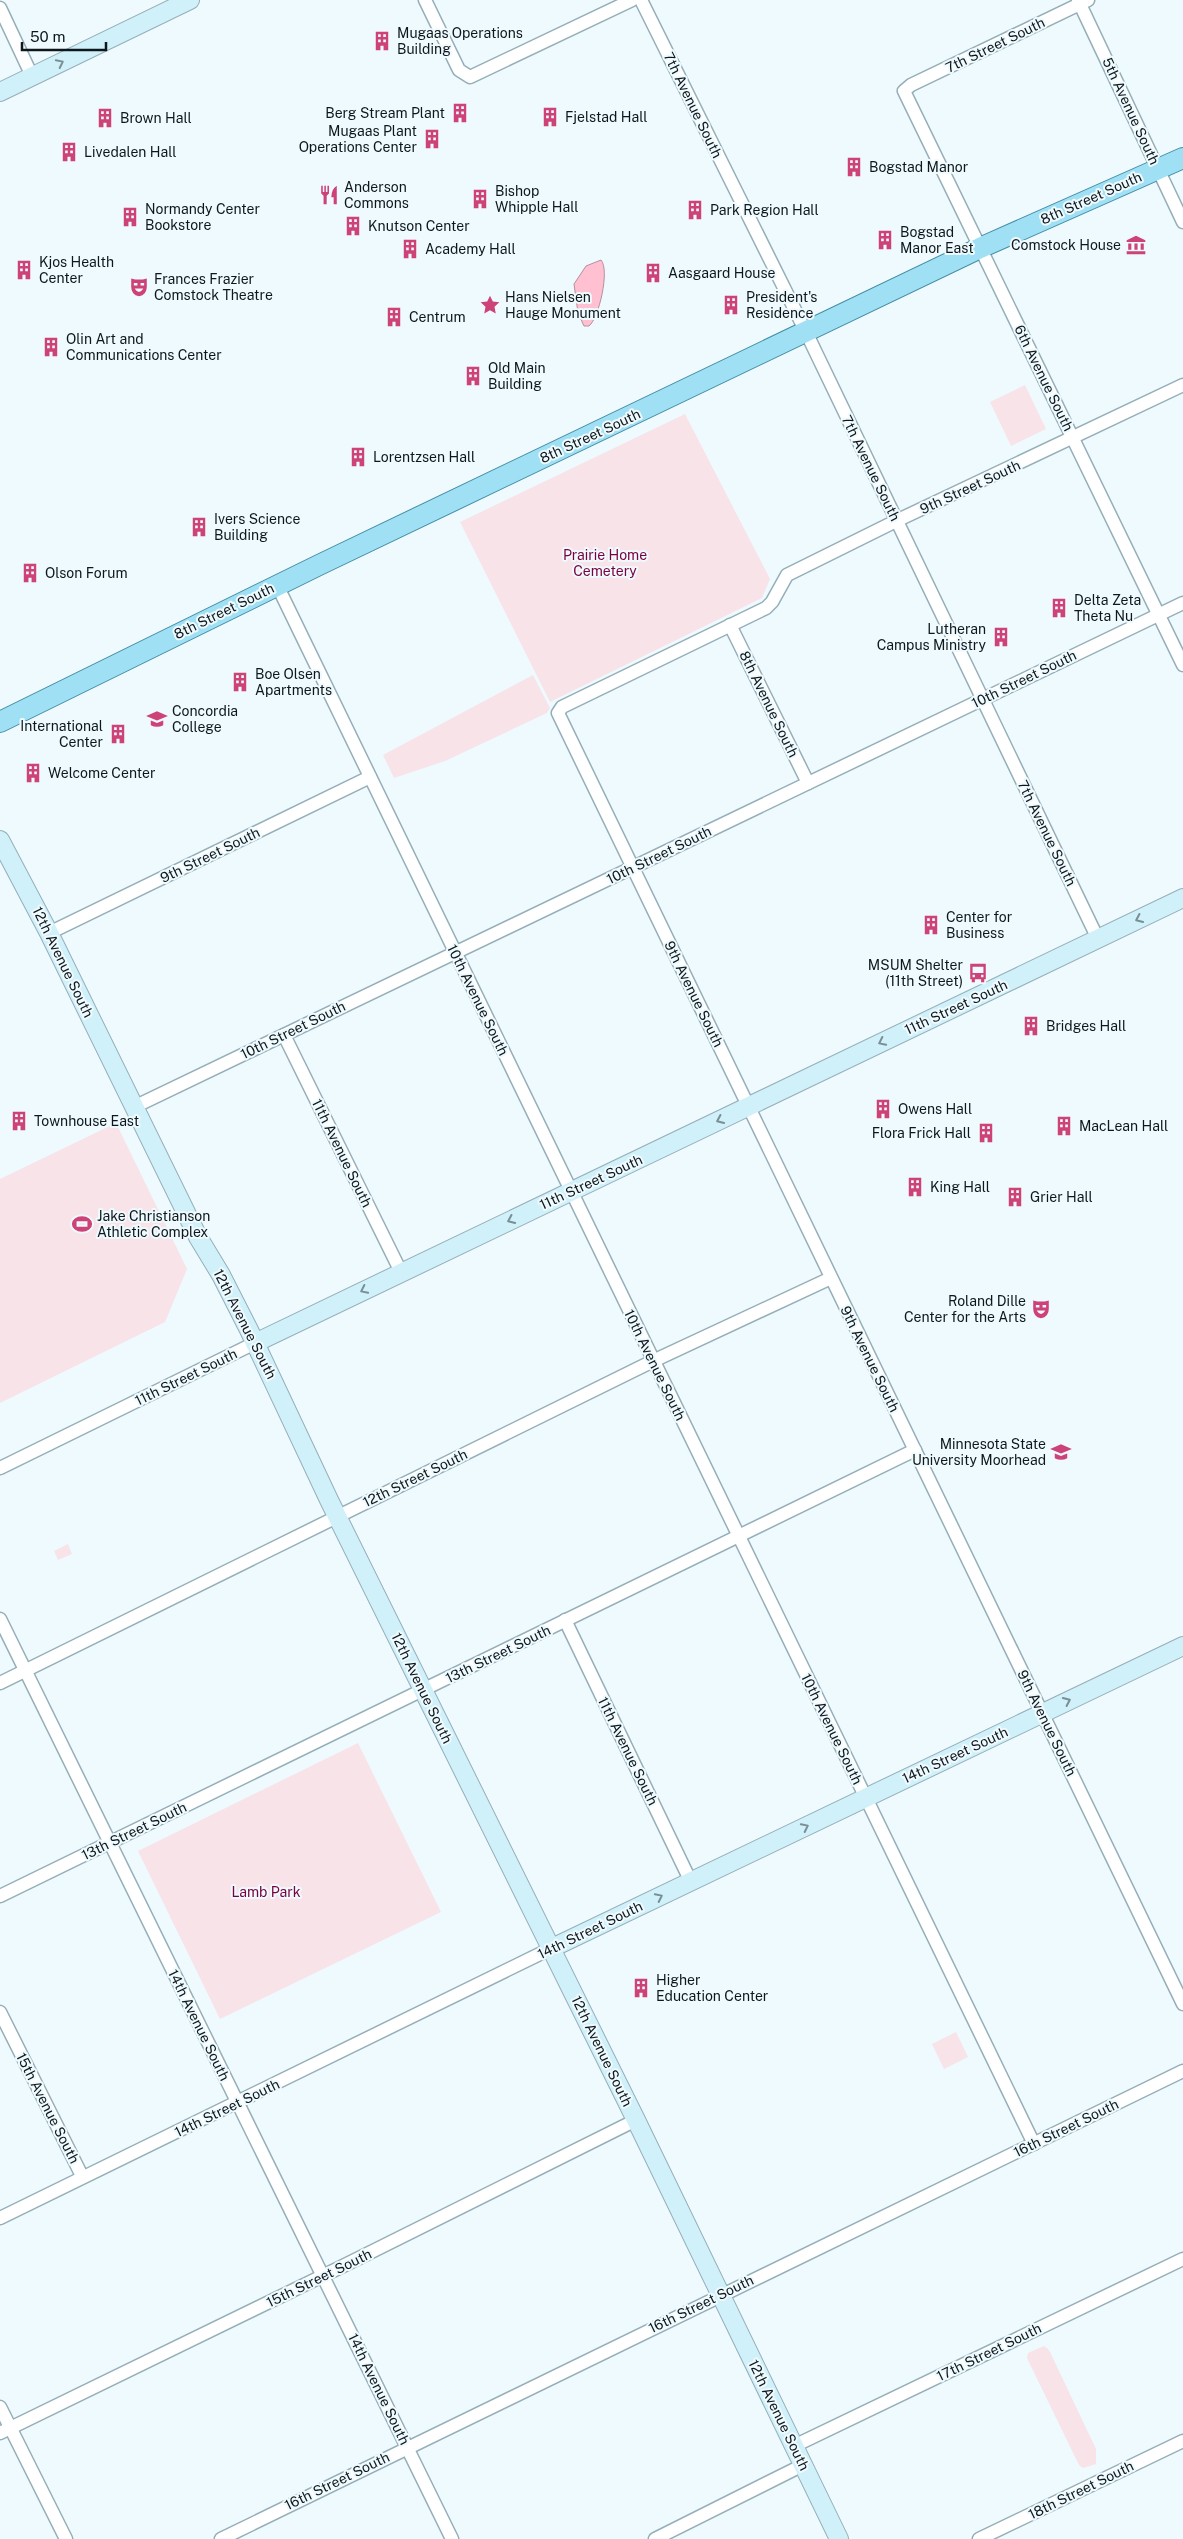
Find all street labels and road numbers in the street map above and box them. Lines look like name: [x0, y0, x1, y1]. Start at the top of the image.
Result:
street label: 7th Street South: [943, 14, 1047, 76]
street label: 7th Avenue South: [660, 50, 726, 160]
street label: 5th Avenue South: [1099, 55, 1163, 167]
street label: 8th Street South: [1038, 168, 1144, 228]
street label: 6th Avenue South: [1011, 322, 1077, 434]
street label: 8th Street South: [537, 406, 643, 466]
street label: 7th Avenue South: [838, 413, 904, 523]
street label: 9th Street South: [917, 457, 1023, 517]
street label: 8th Street South: [171, 580, 277, 642]
street label: 10th Street South: [969, 647, 1079, 711]
street label: 8th Avenue South: [736, 648, 802, 760]
street label: 7th Avenue South: [1014, 778, 1080, 888]
street label: 10th Street South: [604, 823, 714, 887]
street label: 9th Street South: [158, 824, 262, 886]
street label: 12th Avenue South: [29, 904, 97, 1020]
street label: 9th Avenue South: [661, 938, 727, 1050]
street label: 10th Avenue South: [444, 942, 512, 1058]
street label: 11th Street South: [902, 976, 1010, 1038]
street label: 10th Street South: [238, 998, 348, 1062]
street label: 11th Avenue South: [309, 1096, 375, 1210]
street label: 11th Street South: [537, 1151, 645, 1213]
street label: 12th Avenue South: [210, 1266, 280, 1382]
street label: 9th Avenue South: [837, 1303, 903, 1415]
street label: 10th Avenue South: [621, 1307, 689, 1423]
street label: 11th Street South: [132, 1345, 240, 1409]
street label: 12th Street South: [360, 1446, 470, 1510]
street label: 13th Street South: [443, 1622, 553, 1686]
street label: 12th Avenue South: [388, 1630, 456, 1746]
street label: 9th Avenue South: [1014, 1667, 1080, 1779]
street label: 10th Avenue South: [798, 1671, 866, 1787]
street label: 11th Avenue South: [595, 1694, 661, 1808]
street label: 14th Street South: [900, 1724, 1010, 1786]
street label: 13th Street South: [79, 1799, 189, 1863]
street label: 14th Street South: [535, 1898, 645, 1962]
street label: 14th Avenue South: [165, 1967, 233, 2083]
street label: 12th Avenue South: [568, 1993, 636, 2109]
street label: 15th Avenue South: [13, 2050, 83, 2166]
street label: 14th Street South: [172, 2076, 282, 2140]
street label: 16th Street South: [1011, 2096, 1121, 2160]
street label: 15th Street South: [264, 2246, 374, 2310]
street label: 16th Street South: [646, 2272, 756, 2336]
street label: 17th Street South: [934, 2320, 1044, 2384]
street label: 14th Avenue South: [345, 2331, 413, 2447]
street label: 12th Avenue South: [745, 2357, 813, 2473]
street label: 16th Street South: [282, 2449, 392, 2513]
street label: 18th Street South: [1026, 2458, 1136, 2522]

